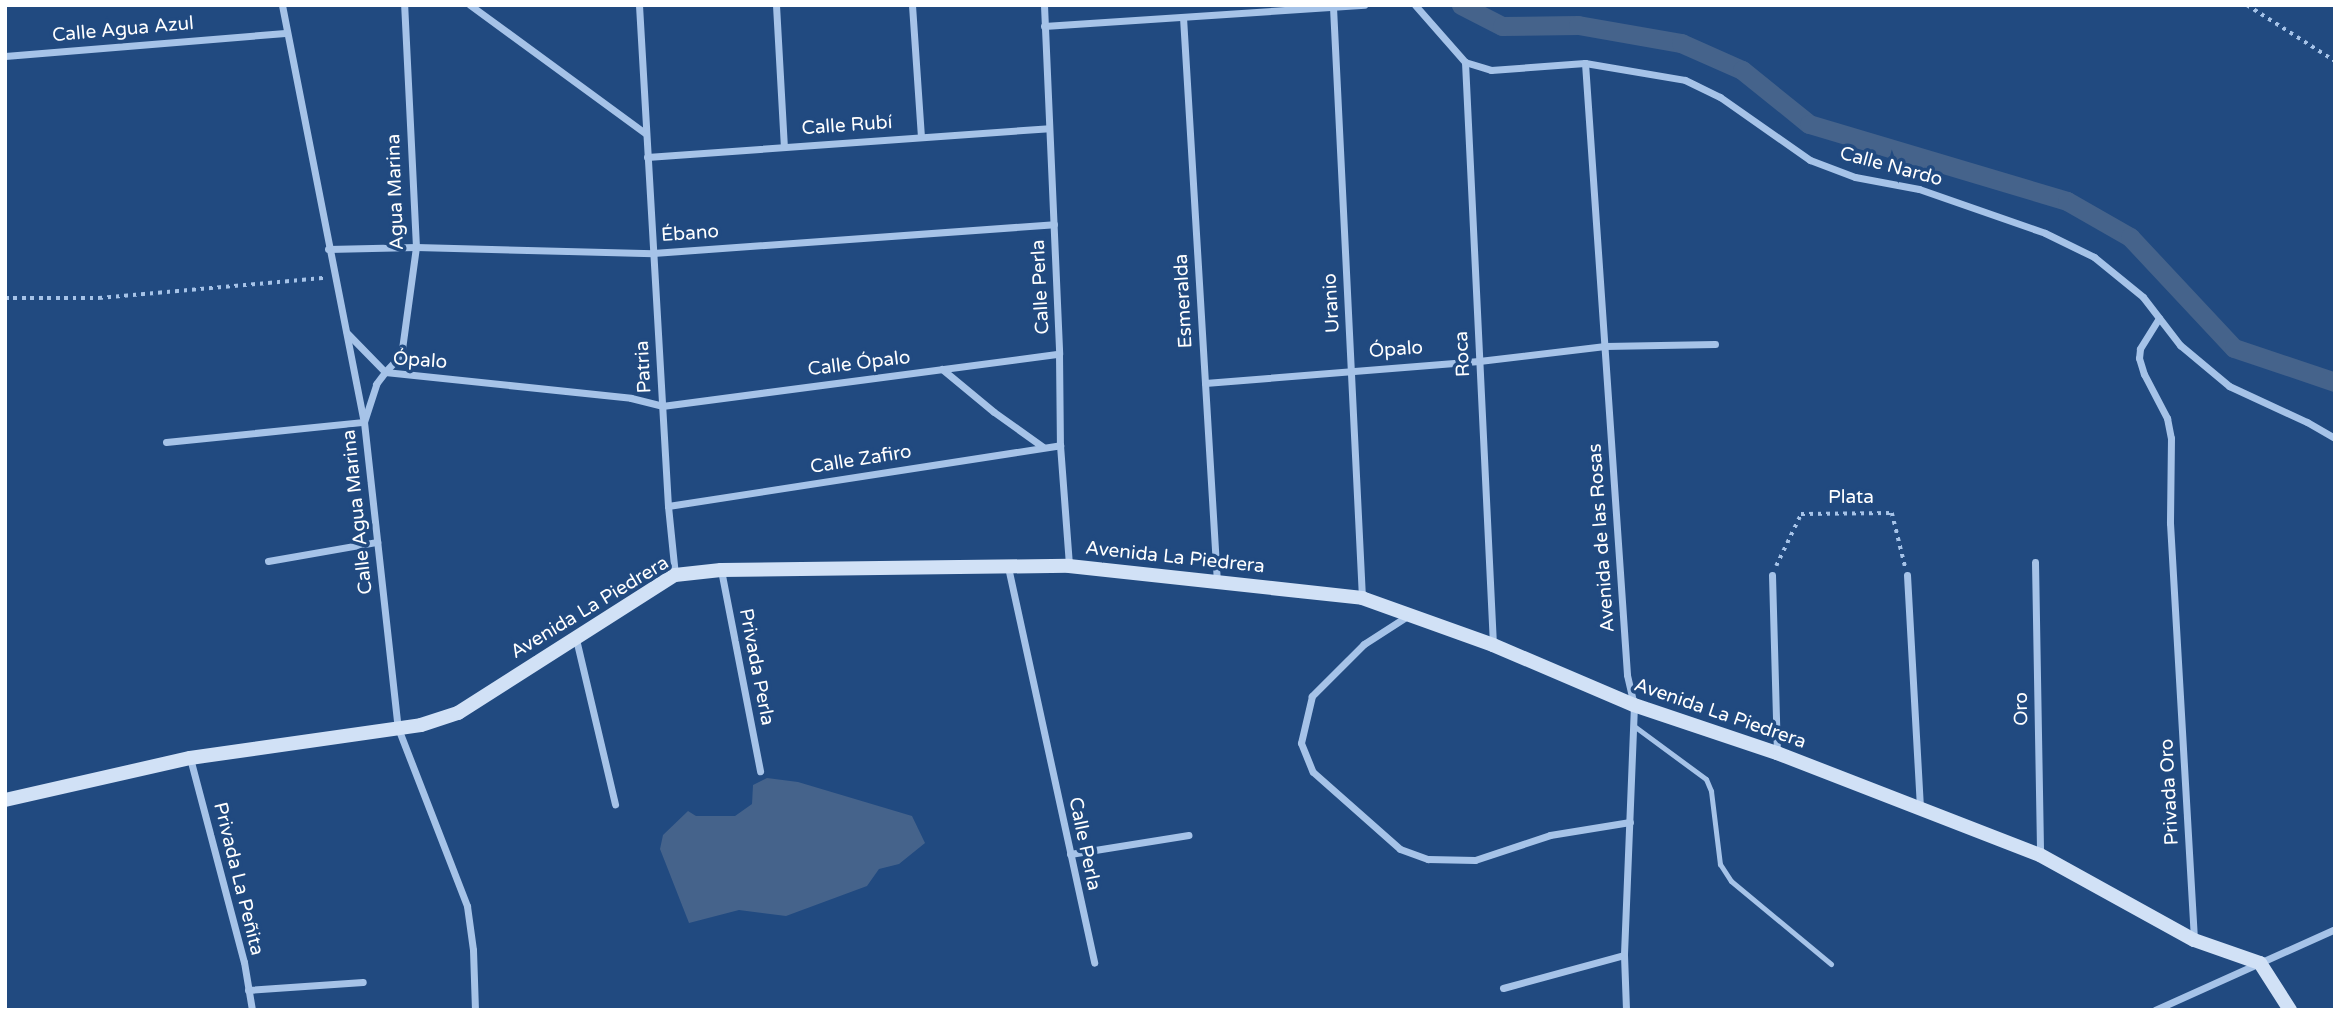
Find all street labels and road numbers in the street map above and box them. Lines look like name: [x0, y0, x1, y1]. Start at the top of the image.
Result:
street label: Calle Agua Azul: [51, 12, 195, 48]
street label: Calle Rubí: [801, 111, 893, 141]
street label: Agua Marina: [383, 133, 409, 251]
street label: Calle Nardo: [1837, 142, 1945, 192]
street label: Ébano: [660, 221, 720, 247]
street label: Calle Perla: [1027, 239, 1055, 335]
street label: Esmeralda: [1170, 253, 1198, 349]
street label: Uranio: [1319, 273, 1345, 333]
street label: Roca: [1450, 330, 1476, 378]
street label: Ópalo: [1368, 337, 1424, 363]
street label: Patria: [631, 340, 657, 394]
street label: Calle Ópalo: [806, 346, 912, 382]
street label: Ópalo: [392, 348, 448, 374]
street label: Calle Agua Marina: [338, 429, 378, 595]
street label: Calle Zafiro: [809, 441, 913, 479]
street label: Avenida de las Rosas: [1584, 443, 1620, 633]
street label: Plata: [1828, 487, 1874, 509]
street label: Avenida La Piedrera: [1084, 537, 1266, 579]
street label: Avenida La Piedrera: [507, 552, 673, 664]
street label: Privada Perla: [733, 607, 779, 727]
street label: Avenida La Piedrera: [1631, 674, 1809, 754]
street label: Oro: [2010, 692, 2034, 726]
street label: Privada Oro: [2156, 738, 2184, 846]
street label: Calle Perla: [1063, 795, 1105, 893]
street label: Privada La Peñita: [208, 800, 268, 958]

